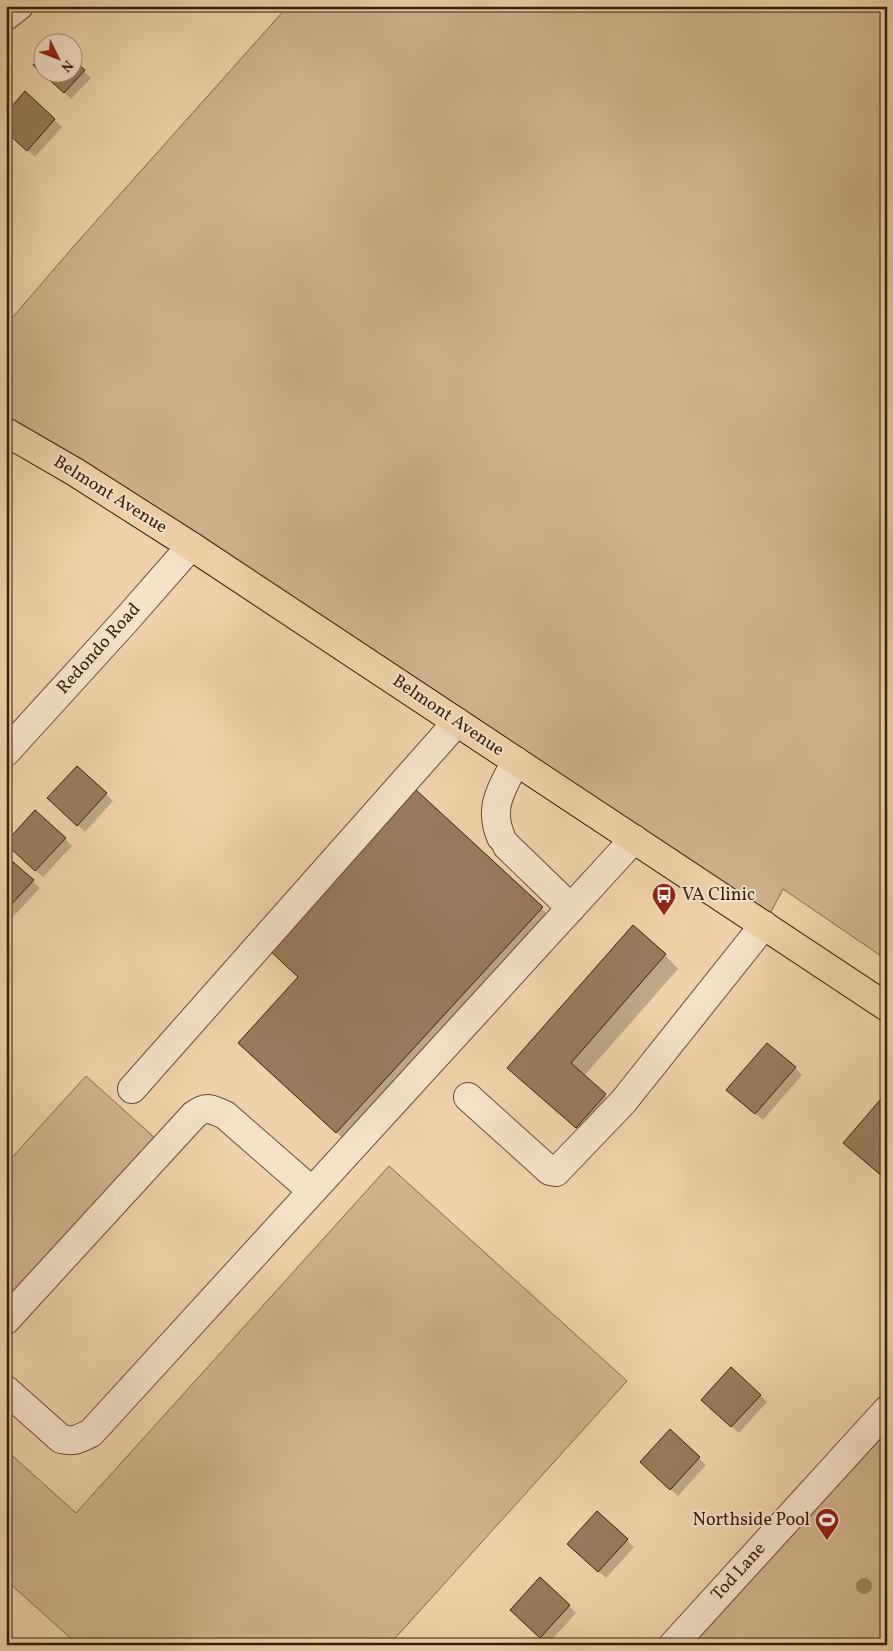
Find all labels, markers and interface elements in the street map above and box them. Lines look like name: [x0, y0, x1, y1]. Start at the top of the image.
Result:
north arrow: [32, 32, 82, 82]
text: N: [56, 56, 77, 76]
street label: Belmont Avenue: [48, 450, 172, 540]
street label: Redondo Road: [51, 598, 147, 700]
street label: Belmont Avenue: [387, 669, 509, 763]
bus stop icon: VA Clinic: [651, 882, 677, 916]
place label: VA Clinic: [682, 883, 755, 908]
sports icon: Northside Pool: [814, 1507, 840, 1541]
place label: Northside Pool: [693, 1508, 810, 1533]
street label: Tod Lane: [706, 1537, 772, 1607]

